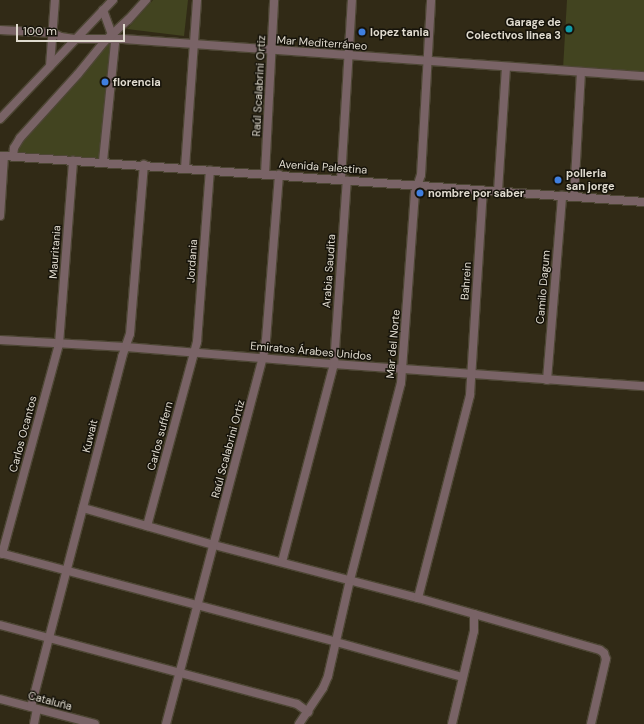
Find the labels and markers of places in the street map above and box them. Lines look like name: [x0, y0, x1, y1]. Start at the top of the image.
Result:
place label: Garage de Colectivos linea 3: [466, 16, 561, 42]
marker: Garage de Colectivos linea 3: [564, 24, 574, 34]
place label: lopez tania: [370, 25, 429, 39]
marker: lopez tania: [357, 27, 367, 37]
place label: florencia: [113, 75, 161, 89]
marker: florencia: [100, 77, 110, 87]
place label: polleria san jorge: [566, 167, 615, 193]
marker: polleria san jorge: [553, 175, 563, 185]
place label: nombre por saber: [428, 186, 524, 200]
marker: nombre por saber: [415, 188, 425, 198]

